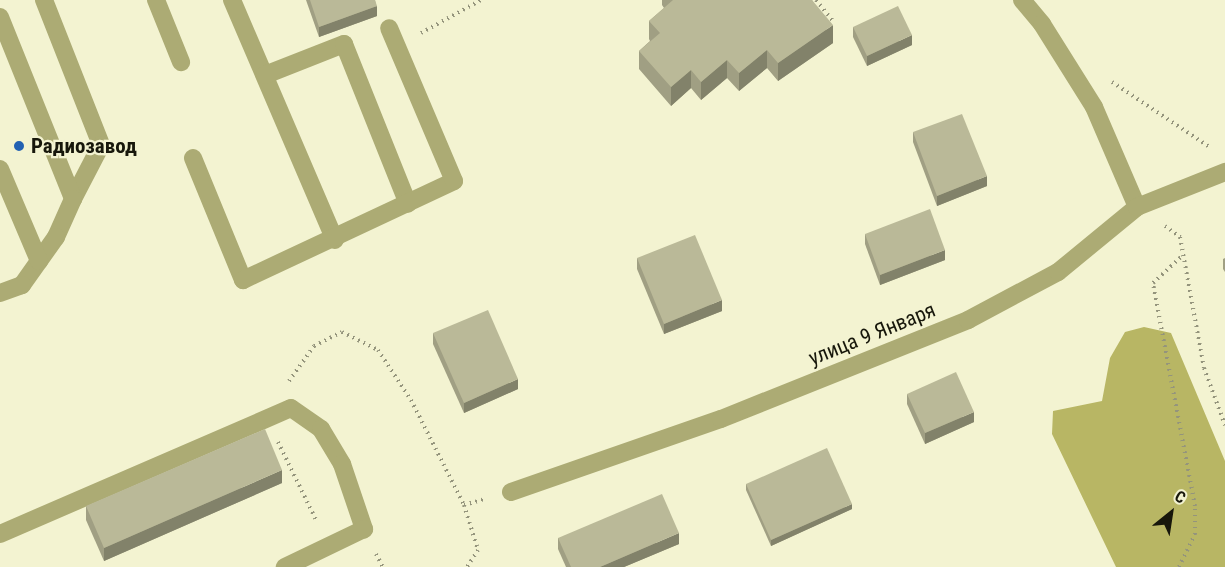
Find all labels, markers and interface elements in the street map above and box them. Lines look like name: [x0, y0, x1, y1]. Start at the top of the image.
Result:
place label: Радиозавод: [31, 133, 137, 159]
marker: Радиозавод: [12, 139, 26, 153]
street label: улица 9 Января: [805, 297, 939, 371]
north arrow: [1141, 483, 1201, 543]
text: С: [1172, 486, 1189, 507]

